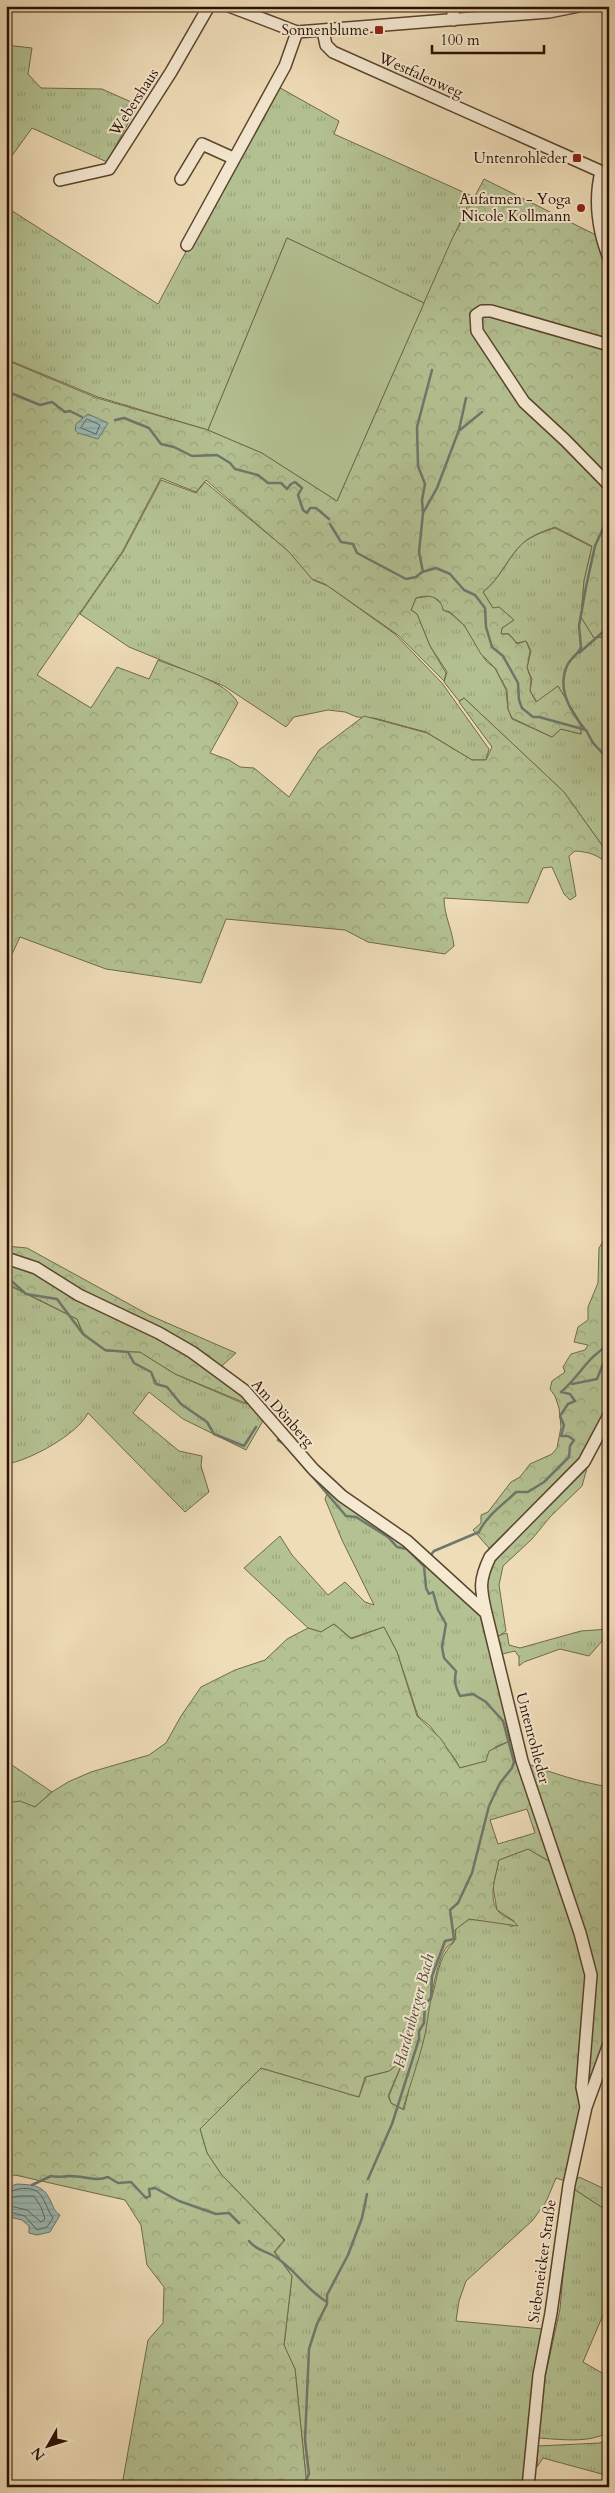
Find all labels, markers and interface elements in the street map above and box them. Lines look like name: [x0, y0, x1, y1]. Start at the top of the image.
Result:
place label: Sonnenblume: [281, 20, 369, 40]
scale bar: [432, 22, 545, 54]
marker: Sonnenblume: [373, 24, 385, 36]
text: 100 m: [440, 30, 480, 50]
street label: Westfalenweg: [375, 47, 467, 103]
street label: Webershaus: [104, 64, 163, 140]
place label: Untenrohleder: [473, 148, 568, 168]
marker: Untenrohleder: [571, 152, 583, 164]
place label: Aufatmen - Yoga Nicole Kollmann: [459, 189, 572, 226]
marker: Aufatmen - Yoga Nicole Kollmann: [575, 202, 587, 214]
street label: Am Dönberg: [247, 1375, 319, 1452]
street label: Untenrohleder: [511, 1690, 555, 1786]
water label: Hardenberger Bach: [388, 1951, 440, 2071]
street label: Siebeneicker Straße: [523, 2198, 561, 2324]
north arrow: [22, 2420, 72, 2470]
text: N: [27, 2443, 49, 2465]

